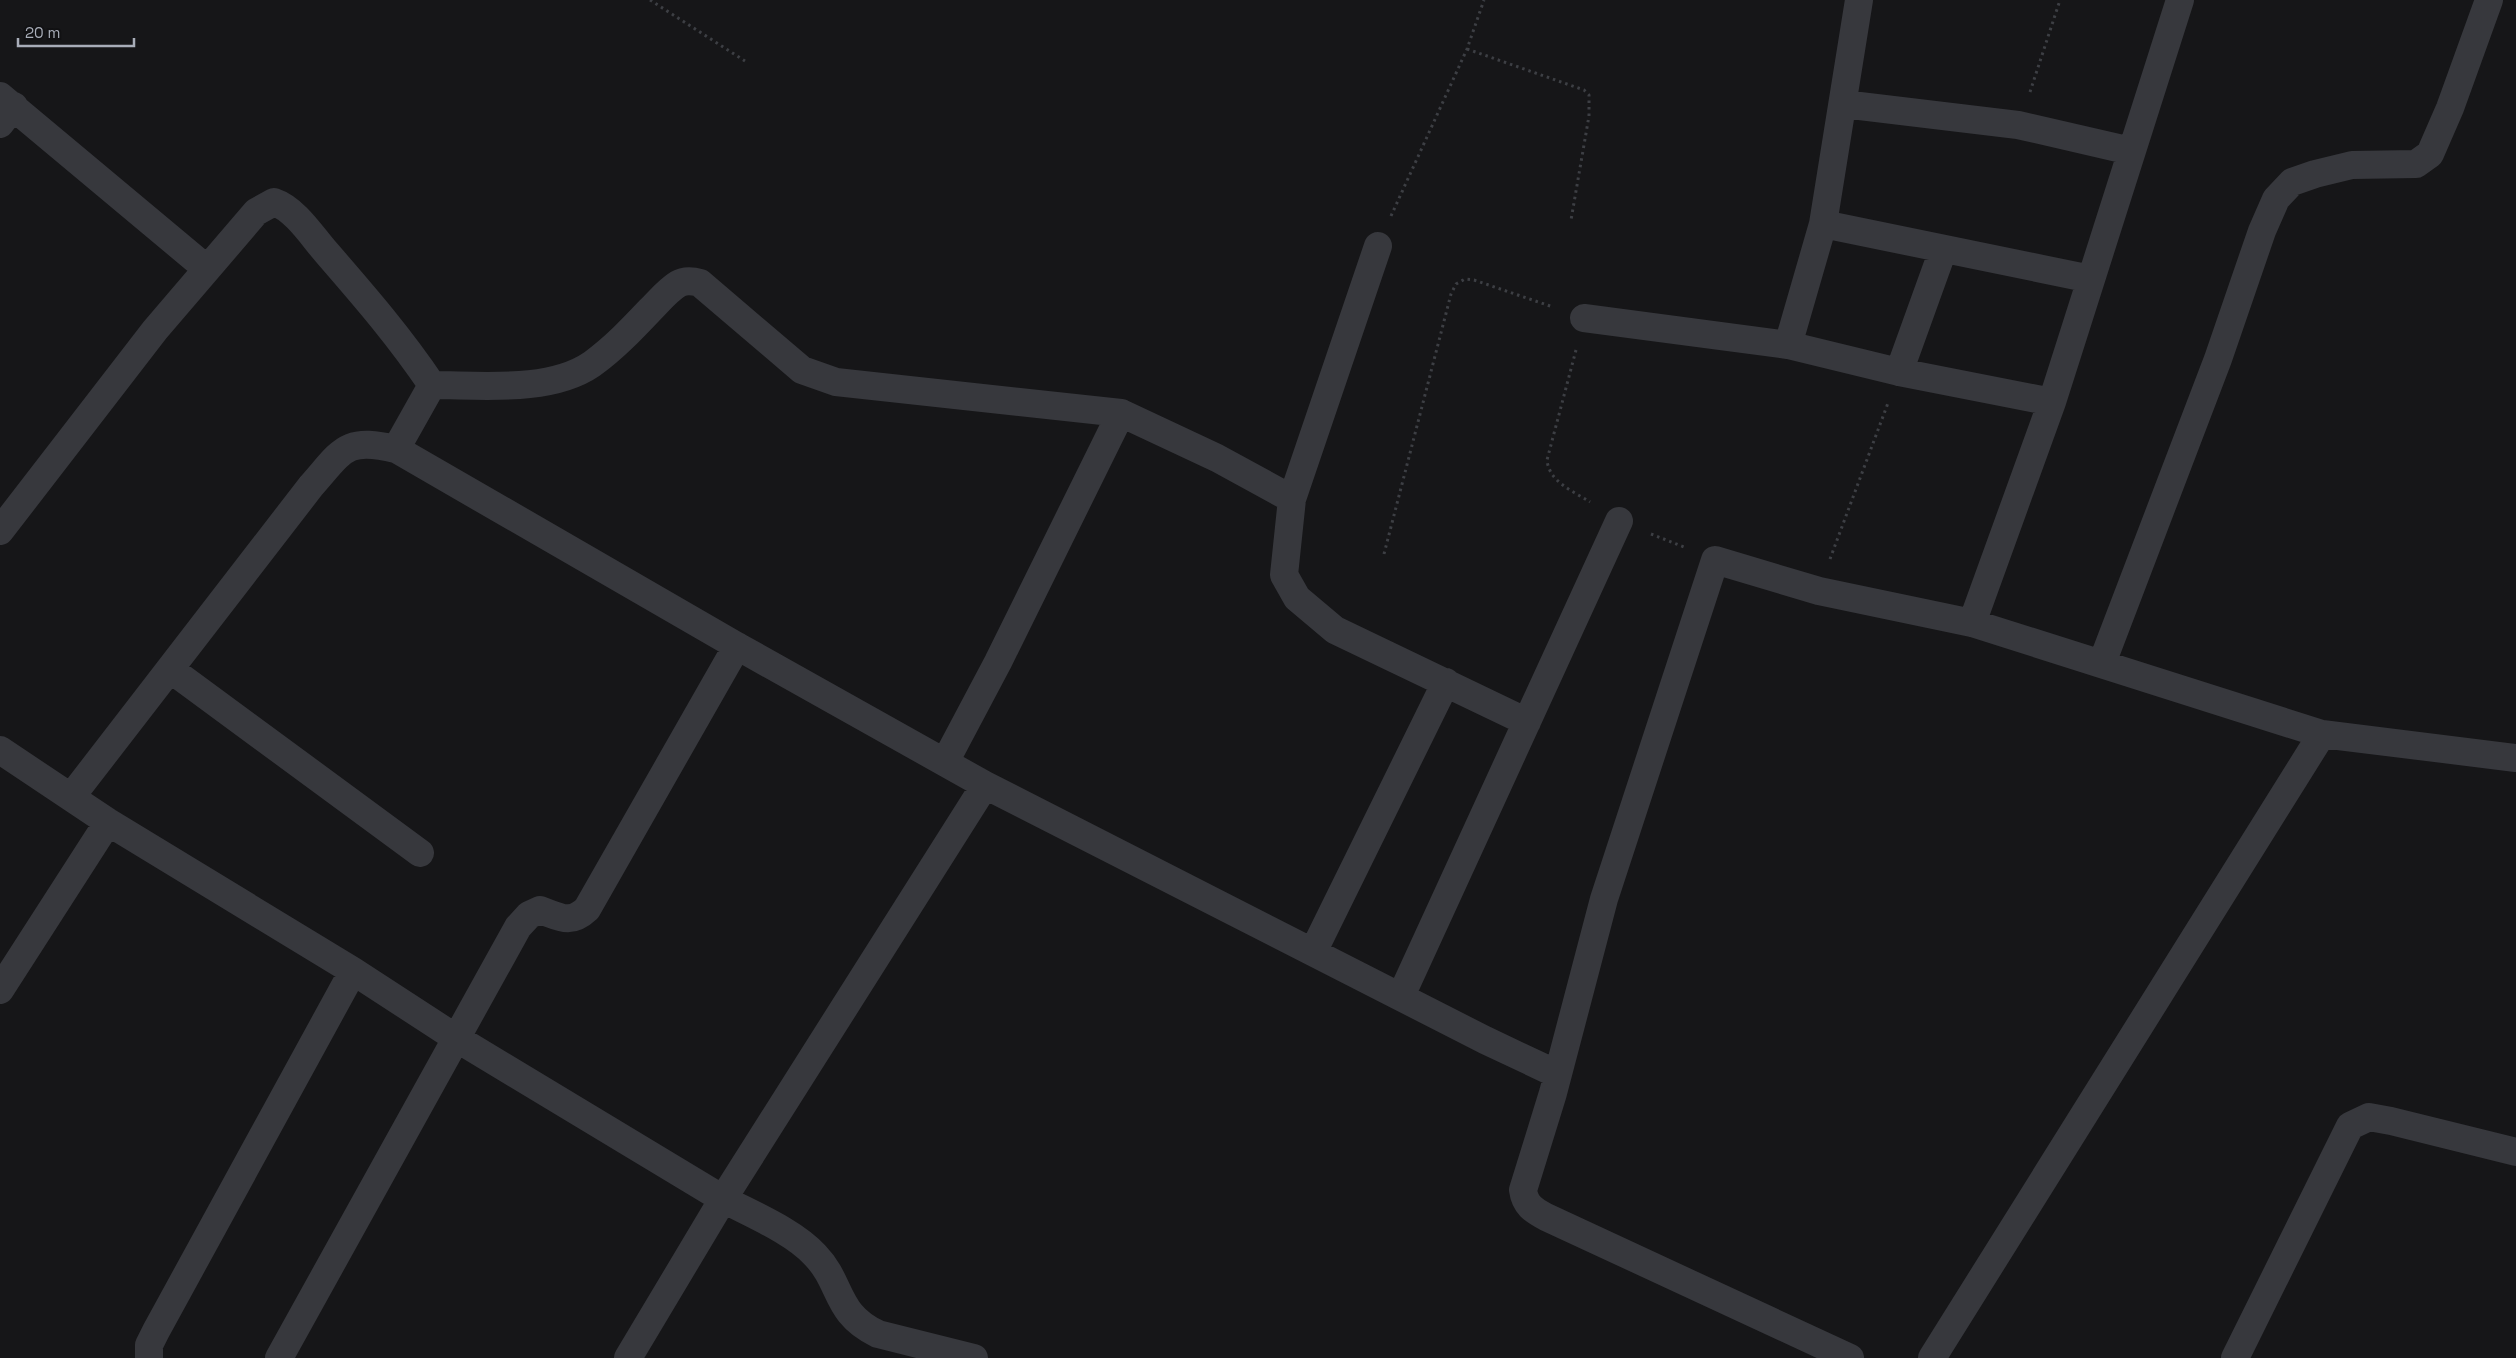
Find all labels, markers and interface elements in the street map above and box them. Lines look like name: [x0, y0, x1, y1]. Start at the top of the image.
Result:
scale bar: [18, 15, 134, 47]
text: 20 m: [25, 23, 60, 42]

